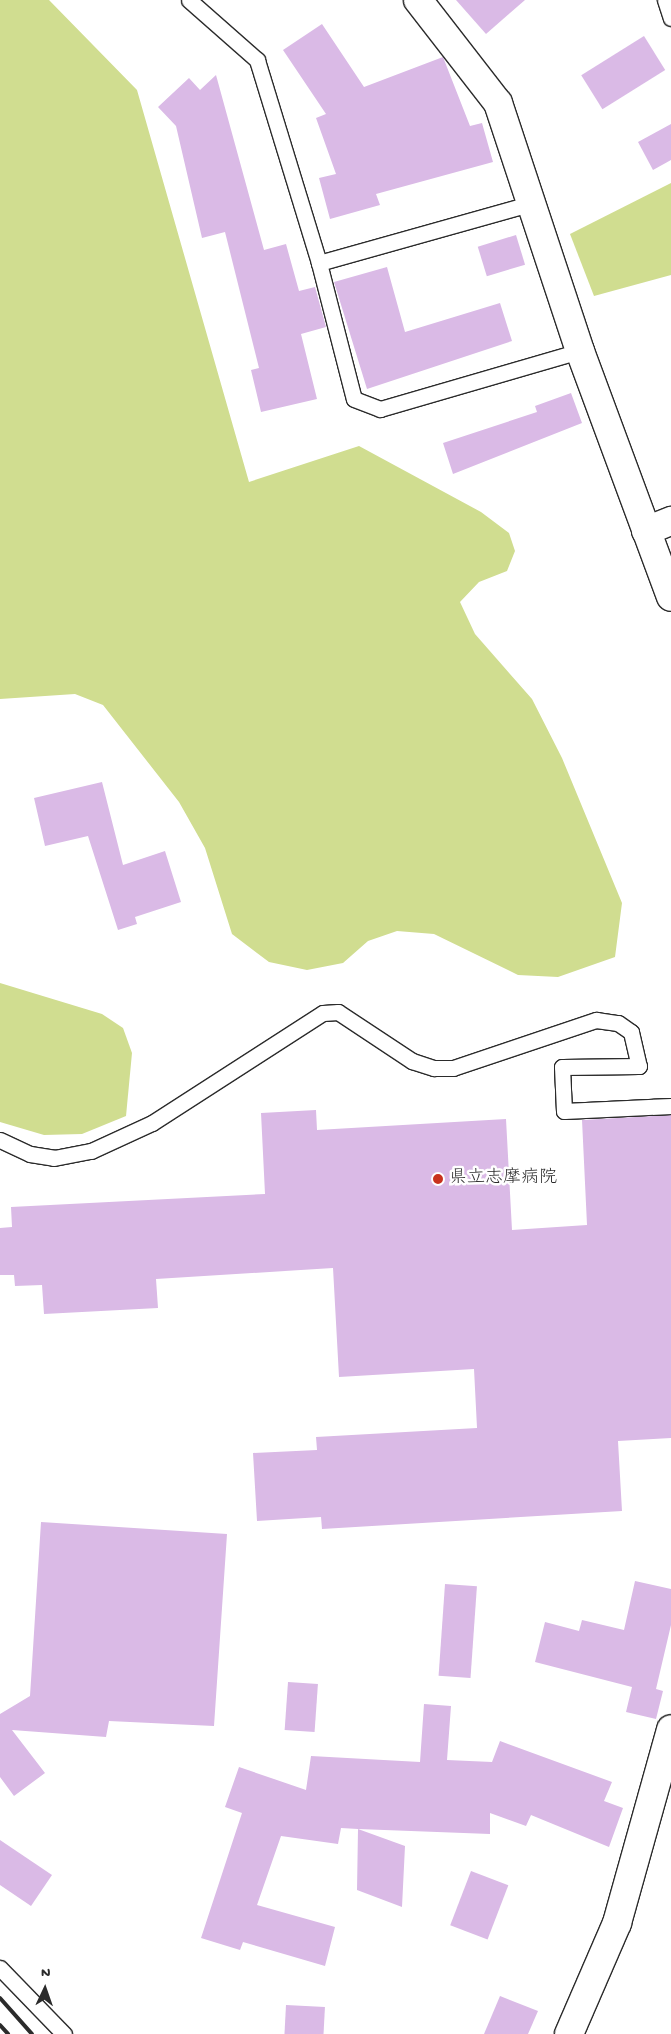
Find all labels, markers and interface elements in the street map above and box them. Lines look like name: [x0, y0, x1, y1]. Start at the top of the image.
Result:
place label: 県立志摩病院: [449, 1168, 557, 1190]
marker: 県立志摩病院: [431, 1172, 445, 1186]
north arrow: [20, 1964, 70, 2014]
text: N: [41, 1965, 51, 1982]

